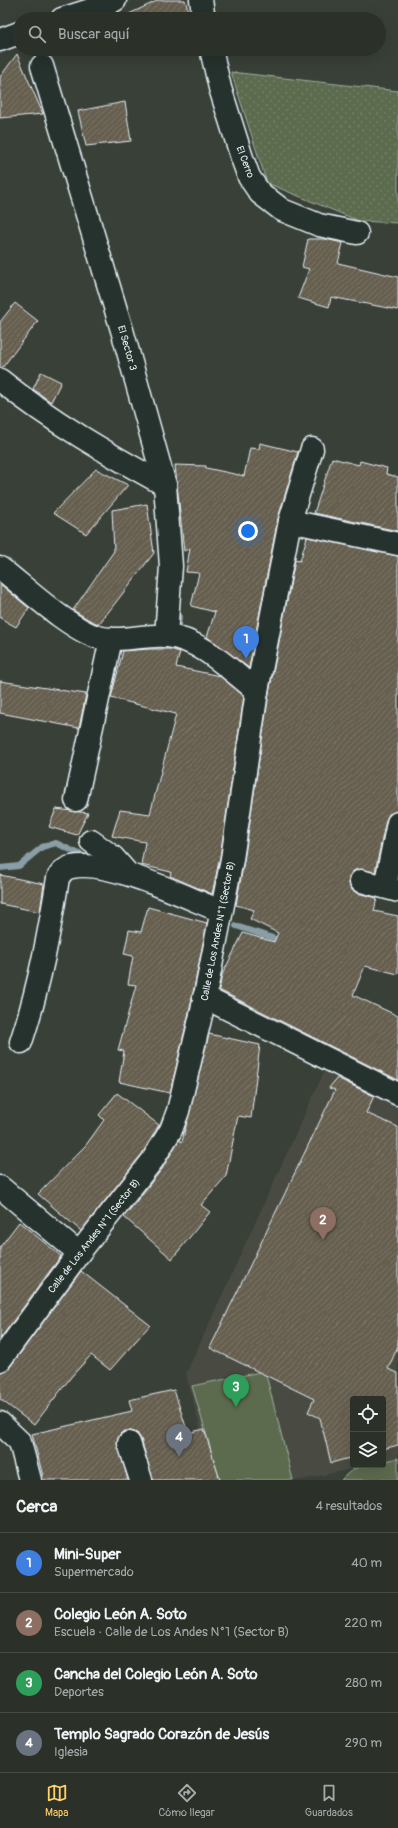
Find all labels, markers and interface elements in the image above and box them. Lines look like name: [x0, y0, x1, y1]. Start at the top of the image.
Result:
search box: [12, 12, 386, 56]
icon: search: [26, 23, 48, 45]
text: Buscar aquí: [58, 25, 130, 44]
street label: El Cerro: [233, 144, 257, 180]
street label: El Sector 3: [115, 324, 139, 372]
your location: [238, 521, 258, 541]
pin: 1: [233, 626, 259, 659]
street label: Calle de Los Andes N°1 (Sector B): [199, 860, 237, 1002]
street label: Calle de Los Andes N°1 (Sector B): [46, 1176, 142, 1296]
pin: 2: [310, 1207, 336, 1240]
pin: 3: [223, 1374, 249, 1407]
map controls: [350, 1396, 386, 1468]
button: locate: [350, 1396, 386, 1432]
pin: 4: [166, 1424, 192, 1457]
button: layers: [350, 1432, 386, 1468]
text: Cerca: [16, 1496, 57, 1517]
text: 4 resultados: [315, 1498, 382, 1514]
text: Mini-Super: [54, 1545, 121, 1564]
text: 1: [26, 1555, 32, 1571]
text: 40 m: [351, 1555, 382, 1571]
text: Supermercado: [54, 1564, 134, 1580]
text: Colegio León A. Soto: [54, 1605, 187, 1624]
text: 2: [25, 1615, 33, 1631]
text: 220 m: [344, 1615, 382, 1631]
text: Escuela · Calle de Los Andes N°1 (Sector B): [54, 1624, 289, 1640]
text: Cancha del Colegio León A. Soto: [54, 1665, 258, 1684]
text: 3: [25, 1675, 33, 1691]
text: 280 m: [345, 1675, 382, 1691]
text: Deportes: [54, 1684, 104, 1700]
text: Templo Sagrado Corazón de Jesús: [54, 1725, 269, 1744]
text: 4: [25, 1735, 33, 1751]
text: 290 m: [345, 1735, 382, 1751]
text: Iglesia: [54, 1744, 88, 1760]
tab: Mapa: [45, 1782, 68, 1819]
tab: Cómo llegar: [159, 1782, 215, 1819]
tab: Guardados: [305, 1782, 353, 1819]

